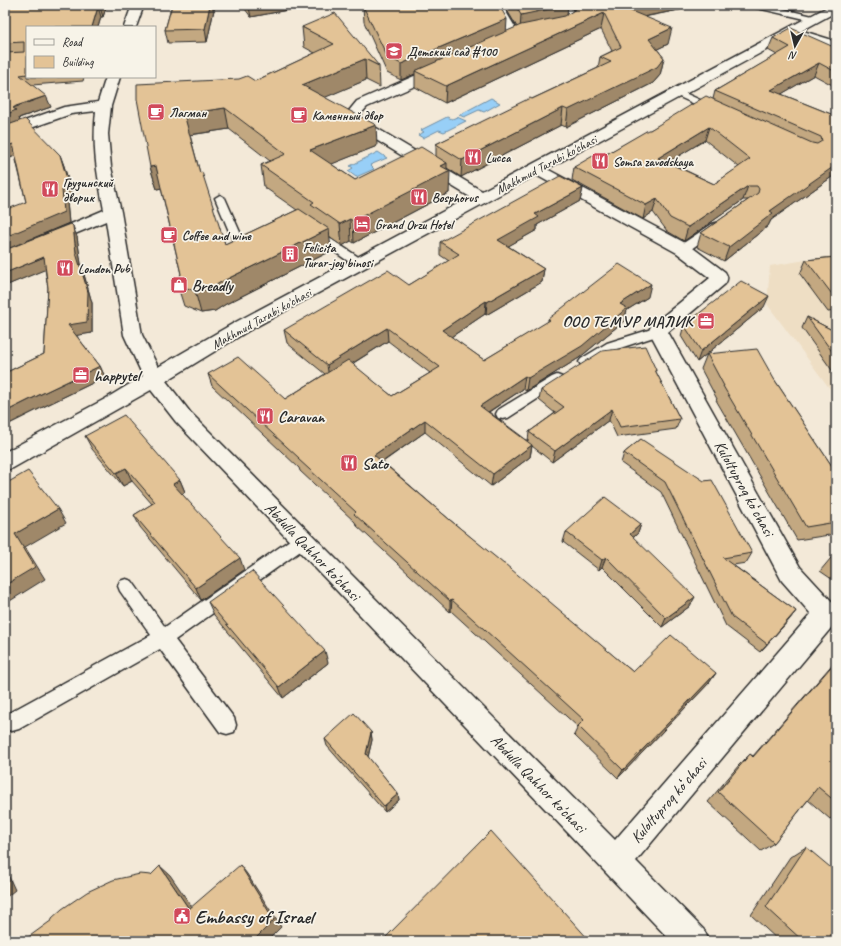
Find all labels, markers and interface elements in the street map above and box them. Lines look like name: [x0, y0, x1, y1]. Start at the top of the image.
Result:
legend: [26, 26, 156, 78]
north arrow: [775, 26, 815, 66]
text: Road: [62, 34, 84, 50]
school or university icon: Детский сад #100: [384, 41, 404, 61]
place label: Детский сад #100: [407, 44, 498, 60]
text: N: [787, 48, 798, 63]
text: Building: [62, 54, 94, 70]
cafe icon: Лагман: [146, 102, 166, 122]
place label: Лагман: [169, 105, 208, 121]
cafe icon: Каменный двор: [289, 105, 309, 125]
place label: Каменный двор: [312, 108, 384, 124]
street label: Makhmud Tarabi ko'chasi: [493, 131, 601, 198]
restaurant icon: Lucca: [463, 147, 483, 167]
place label: Lucca: [486, 150, 512, 166]
restaurant icon: Somsa zavodskaya: [590, 151, 610, 171]
place label: Somsa zavodskaya: [613, 154, 694, 170]
place label: Грузинский дворик: [63, 175, 115, 206]
restaurant icon: Грузинский дворик: [40, 179, 60, 199]
restaurant icon: Bosphorus: [409, 187, 429, 207]
place label: Bosphorus: [432, 190, 479, 206]
hotel icon: Grand Orzu Hotel: [352, 214, 372, 234]
place label: Grand Orzu Hotel: [375, 217, 455, 233]
cafe icon: Coffee and wine: [159, 225, 179, 245]
place label: Coffee and wine: [182, 228, 253, 244]
place label: Felicita Turar-joy binosi: [303, 240, 375, 271]
building icon: Felicita Turar-joy binosi: [280, 244, 300, 264]
restaurant icon: London Pub: [55, 258, 75, 278]
place label: London Pub: [78, 261, 131, 277]
shop icon: Breadly: [169, 275, 189, 295]
place label: Breadly: [192, 276, 234, 296]
street label: Makhmud Tarabi ko'chasi: [209, 284, 316, 353]
office icon: ООО ТЕМУР МАЛИК: [696, 311, 716, 331]
place label: ООО ТЕМУР МАЛИК: [562, 312, 695, 332]
office icon: happytel: [71, 365, 91, 385]
place label: happytel: [94, 366, 143, 386]
restaurant icon: Caravan: [255, 406, 275, 426]
place label: Caravan: [278, 407, 326, 427]
street label: Kuloltuproq koʻchasi: [710, 437, 780, 542]
restaurant icon: Sato: [339, 453, 359, 473]
place label: Sato: [362, 454, 390, 474]
street label: Abdulla Qahhor ko'chasi: [260, 498, 366, 606]
street label: Abdulla Qahhor ko'chasi: [486, 730, 592, 838]
street label: Kuloltuproq koʻchasi: [626, 753, 712, 847]
place label: Embassy of Israel: [195, 905, 317, 929]
public building icon: Embassy of Israel: [172, 906, 192, 926]

